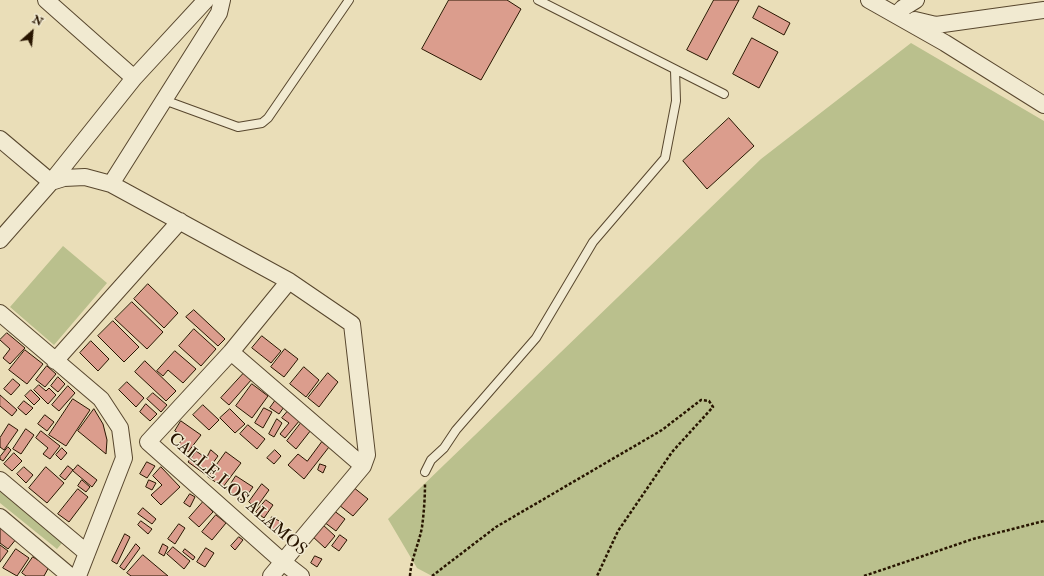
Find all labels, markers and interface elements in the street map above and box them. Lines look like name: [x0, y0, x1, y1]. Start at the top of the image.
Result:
north arrow: [12, 12, 52, 52]
text: N: [30, 13, 45, 29]
street label: CALLE LOS ALAMOS: [164, 429, 310, 561]

